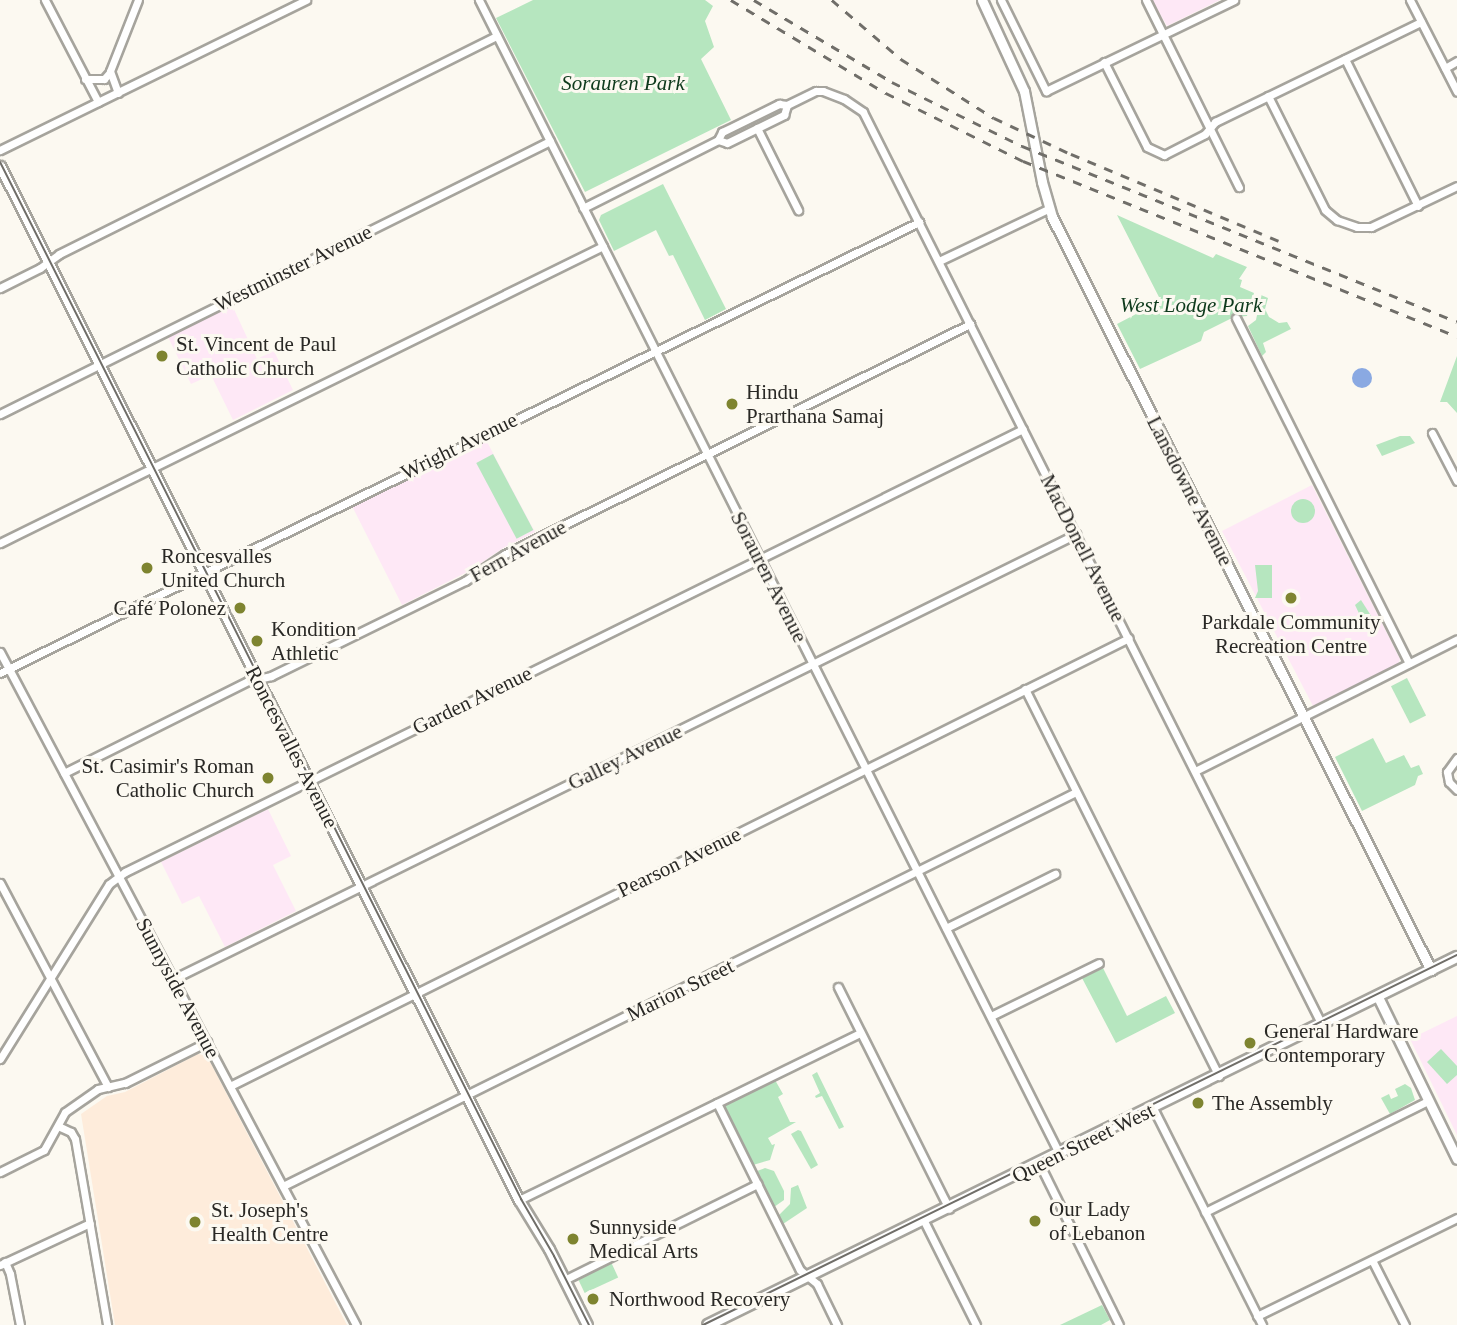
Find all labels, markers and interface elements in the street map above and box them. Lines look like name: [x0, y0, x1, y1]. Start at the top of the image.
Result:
park label: Sorauren Park: [561, 70, 685, 96]
street label: Westminster Avenue: [210, 219, 376, 317]
park label: West Lodge Park: [1120, 292, 1262, 318]
place label: St. Vincent de Paul Catholic Church: [176, 331, 337, 381]
marker: St. Vincent de Paul Catholic Church: [154, 348, 170, 364]
place label: Hindu Prarthana Samaj: [746, 379, 884, 429]
marker: Hindu Prarthana Samaj: [724, 396, 740, 412]
street label: Wright Avenue: [396, 407, 522, 485]
street label: Lansdowne Avenue: [1141, 411, 1239, 571]
street label: MacDonell Avenue: [1035, 469, 1131, 627]
street label: Sorauren Avenue: [725, 507, 813, 647]
street label: Fern Avenue: [465, 514, 571, 588]
place label: Roncesvalles United Church: [161, 543, 285, 593]
marker: Roncesvalles United Church: [139, 560, 155, 576]
marker: Parkdale Community Recreation Centre: [1283, 590, 1299, 606]
place label: Café Polonez: [113, 595, 226, 621]
marker: Café Polonez: [232, 600, 248, 616]
place label: Parkdale Community Recreation Centre: [1201, 609, 1381, 659]
place label: Kondition Athletic: [271, 616, 356, 666]
marker: Kondition Athletic: [249, 633, 265, 649]
street label: Garden Avenue: [408, 660, 536, 740]
street label: Roncesvalles Avenue: [240, 661, 344, 833]
street label: Galley Avenue: [563, 718, 687, 796]
place label: St. Casimir's Roman Catholic Church: [82, 753, 254, 803]
marker: St. Casimir's Roman Catholic Church: [260, 770, 276, 786]
street label: Pearson Avenue: [613, 821, 745, 903]
street label: Sunnyside Avenue: [130, 913, 226, 1063]
street label: Marion Street: [622, 953, 738, 1027]
place label: General Hardware Contemporary: [1264, 1018, 1418, 1068]
marker: General Hardware Contemporary: [1242, 1035, 1258, 1051]
place label: The Assembly: [1212, 1090, 1334, 1116]
marker: The Assembly: [1190, 1095, 1206, 1111]
street label: Queen Street West: [1007, 1098, 1159, 1188]
place label: Our Lady of Lebanon: [1049, 1196, 1145, 1246]
place label: St. Joseph's Health Centre: [211, 1197, 328, 1247]
marker: St. Joseph's Health Centre: [185, 1212, 205, 1232]
marker: Our Lady of Lebanon: [1027, 1213, 1043, 1229]
place label: Sunnyside Medical Arts: [589, 1214, 699, 1264]
marker: Sunnyside Medical Arts: [563, 1229, 583, 1249]
place label: Northwood Recovery: [609, 1286, 790, 1312]
marker: Northwood Recovery: [583, 1289, 603, 1309]

